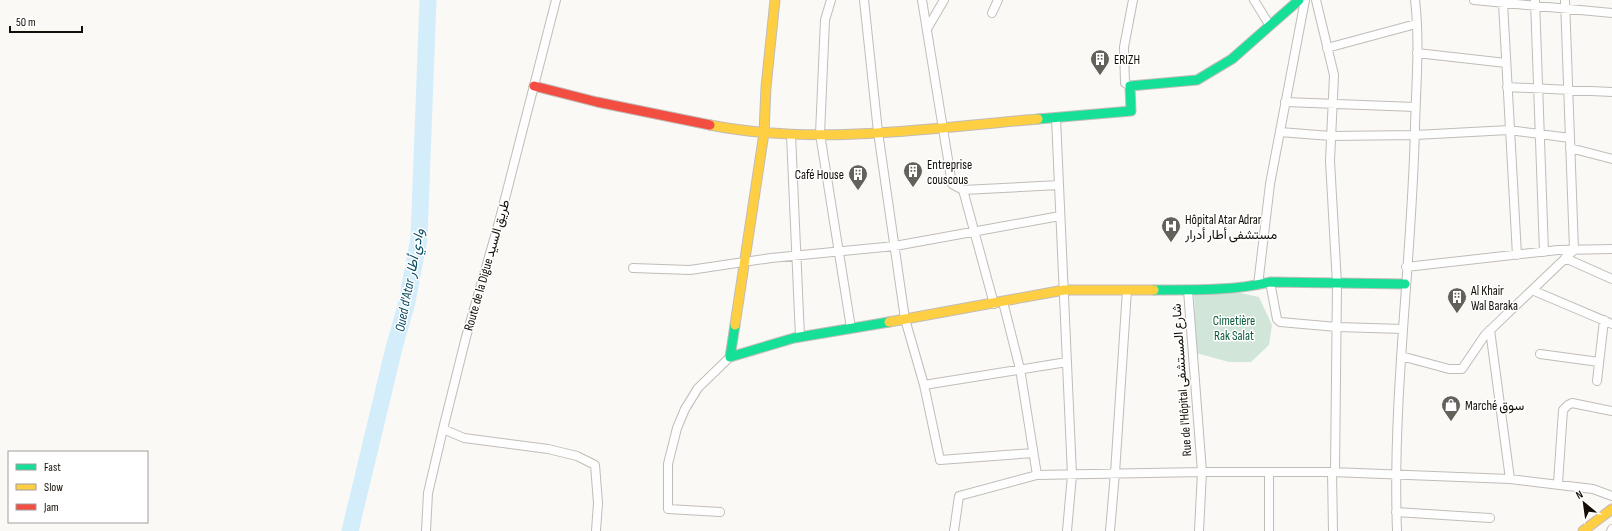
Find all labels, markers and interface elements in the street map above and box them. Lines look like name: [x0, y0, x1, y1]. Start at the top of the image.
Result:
scale bar: [10, 8, 82, 34]
text: 50 m: [16, 15, 36, 30]
building icon: ERIZH: [1089, 48, 1111, 76]
place label: ERIZH: [1114, 52, 1140, 68]
place label: Entreprise couscous: [927, 157, 972, 188]
building icon: Entreprise couscous: [902, 160, 924, 188]
building icon: Café House: [847, 163, 869, 191]
place label: Café House: [795, 167, 844, 183]
street label: Route de la Digue طريق السيد: [461, 198, 513, 333]
place label: Hôpital Atar Adrar مستشفى أطار أدرار: [1184, 212, 1277, 243]
hospital icon: Hôpital Atar Adrar مستشفى أطار أدرار: [1160, 215, 1182, 243]
water label: Oued d'Atar وادي أطار: [391, 226, 431, 334]
place label: Al Khair Wal Baraka: [1470, 283, 1518, 314]
building icon: Al Khair Wal Baraka: [1446, 286, 1468, 314]
street label: Rue de l'Hôpital شارع المستشفى: [1169, 303, 1196, 457]
park label: Cimetière Rak Salat: [1213, 313, 1255, 344]
shop icon: Marché سوق: [1440, 394, 1462, 422]
place label: Marché سوق: [1465, 398, 1524, 414]
legend: [8, 451, 148, 523]
text: Fast: [44, 460, 61, 475]
text: Slow: [44, 480, 63, 495]
north arrow: [1564, 483, 1604, 523]
text: N: [1574, 488, 1585, 502]
text: Jam: [43, 500, 59, 515]

